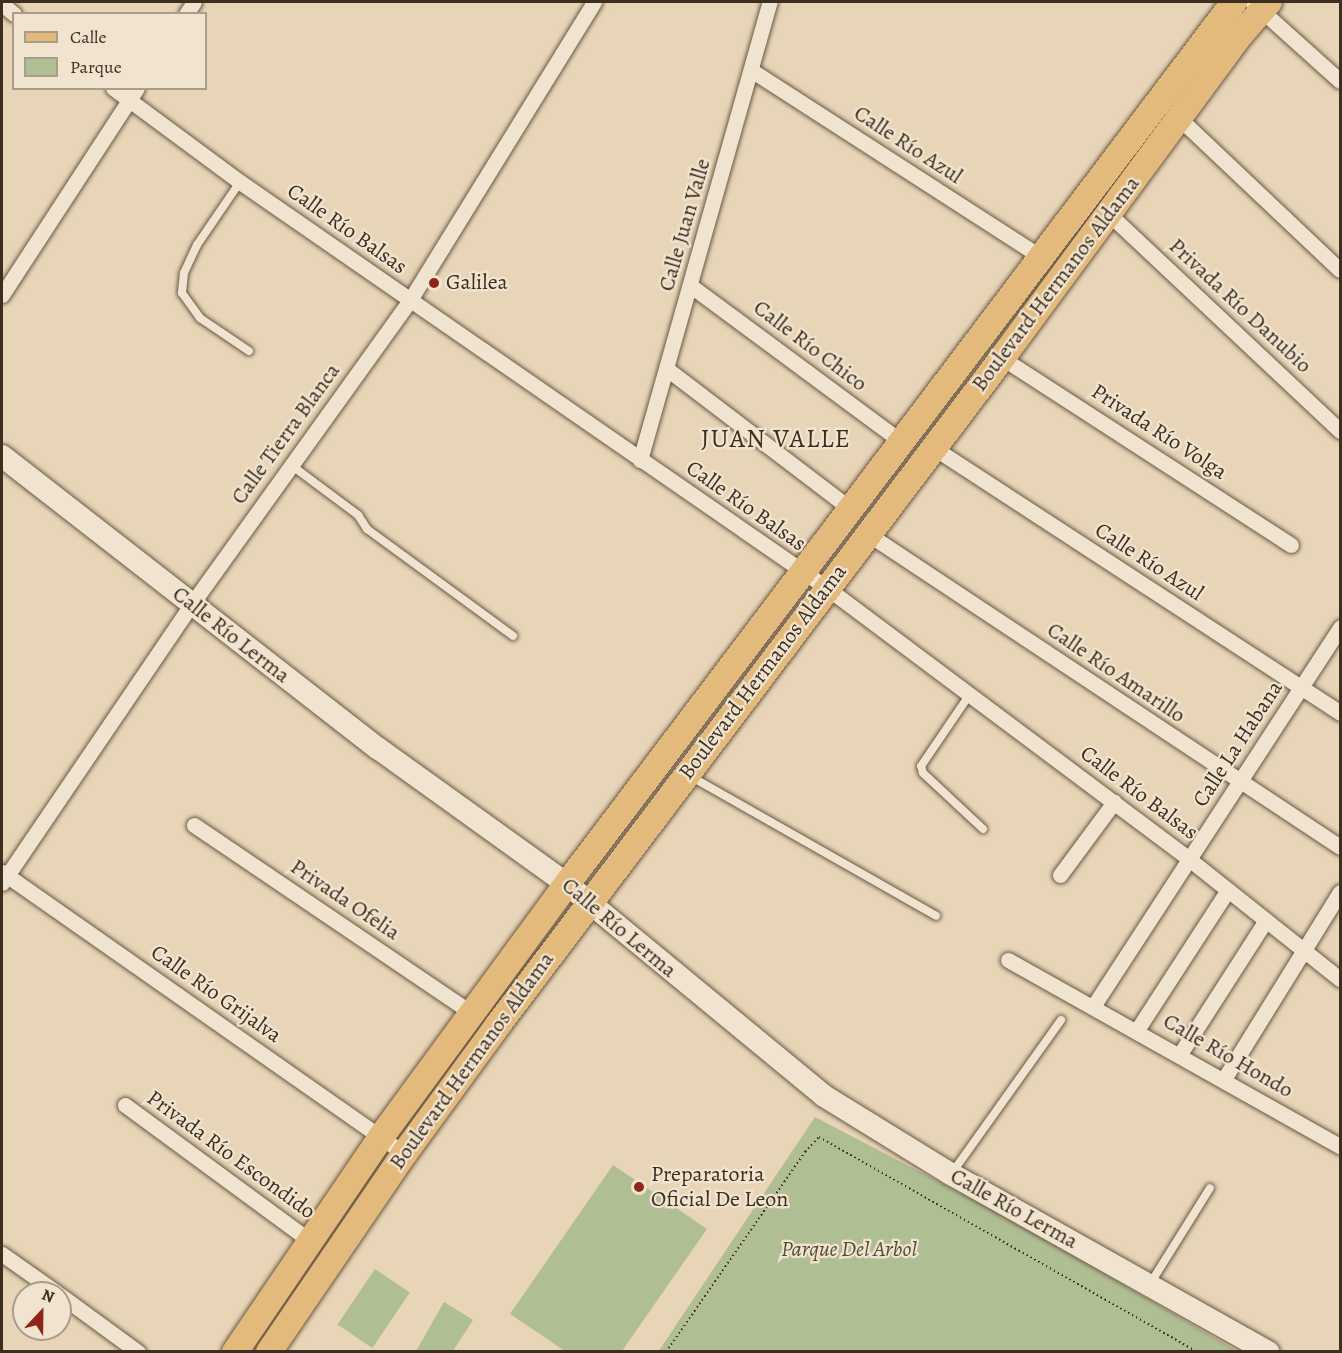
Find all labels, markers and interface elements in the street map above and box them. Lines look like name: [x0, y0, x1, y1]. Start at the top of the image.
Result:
legend: [12, 12, 207, 90]
text: Calle: [70, 25, 107, 49]
text: Parque: [70, 55, 122, 79]
street label: Calle Río Azul: [849, 100, 967, 190]
street label: Calle Juan Valle: [653, 156, 717, 294]
street label: Boulevard Hermanos Aldama: [966, 171, 1146, 397]
street label: Calle Río Balsas: [282, 178, 412, 280]
street label: Privada Río Danubio: [1163, 233, 1317, 379]
place label: Galilea: [446, 270, 508, 296]
marker: Galilea: [427, 276, 441, 290]
street label: Calle Río Chico: [748, 295, 872, 397]
street label: Calle Tierra Blanca: [226, 358, 346, 510]
street label: Privada Río Volga: [1086, 378, 1232, 486]
district label: JUAN VALLE: [701, 423, 851, 455]
street label: Calle Río Balsas: [681, 455, 811, 557]
street label: Calle Río Azul: [1090, 517, 1208, 607]
street label: Boulevard Hermanos Aldama: [673, 559, 853, 785]
street label: Calle Río Lerma: [167, 581, 295, 689]
street label: Calle Río Amarillo: [1042, 617, 1190, 729]
street label: Calle La Habana: [1187, 676, 1289, 812]
street label: Calle Río Balsas: [1075, 740, 1203, 846]
street label: Privada Ofelia: [285, 854, 405, 946]
street label: Calle Río Lerma: [556, 872, 682, 984]
street label: Calle Río Grijalva: [146, 939, 286, 1049]
street label: Boulevard Hermanos Aldama: [384, 947, 560, 1175]
street label: Calle Río Hondo: [1158, 1008, 1298, 1104]
street label: Privada Río Escondido: [142, 1085, 320, 1225]
place label: Preparatoria Oficial De Leon: [651, 1161, 788, 1212]
street label: Calle Río Lerma: [946, 1163, 1082, 1255]
marker: Preparatoria Oficial De Leon: [632, 1180, 646, 1194]
park label: Parque Del Arbol: [781, 1237, 917, 1263]
north arrow: [12, 1281, 72, 1341]
text: N: [38, 1284, 58, 1309]

